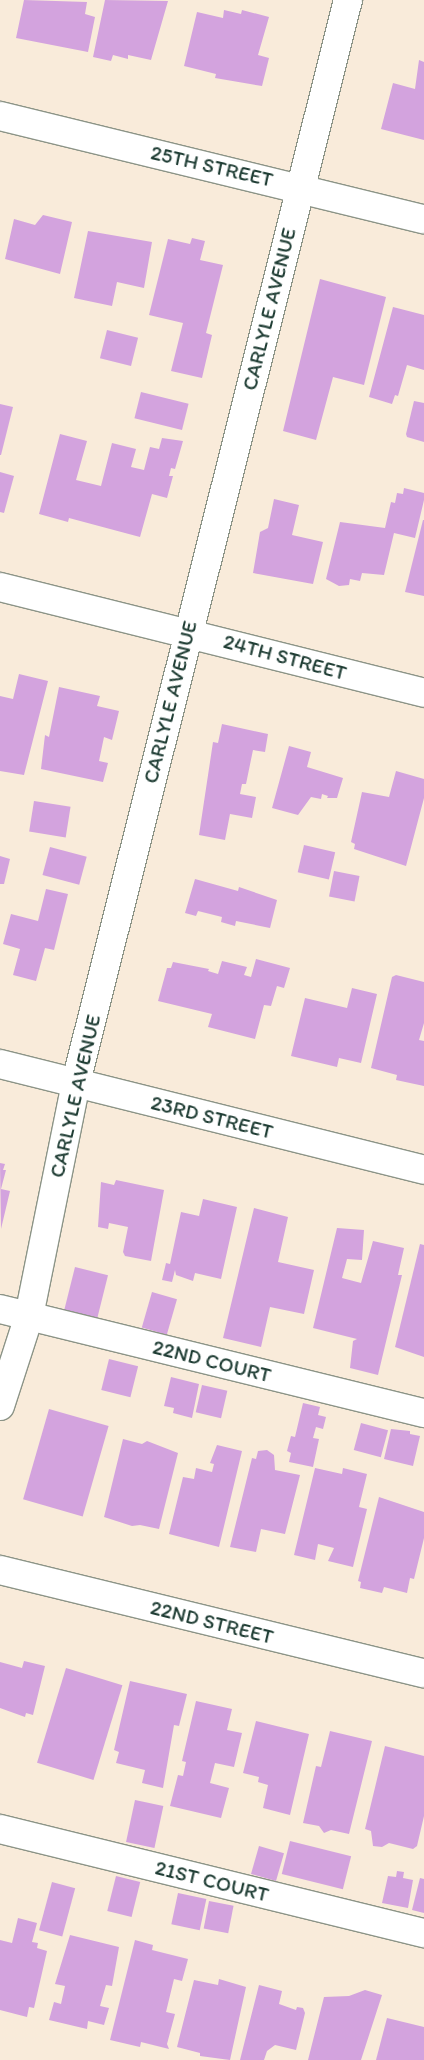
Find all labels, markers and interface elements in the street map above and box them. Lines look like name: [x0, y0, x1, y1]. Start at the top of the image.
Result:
street label: 25TH STREET: [148, 140, 276, 192]
street label: CARLYLE AVENUE: [237, 225, 301, 393]
street label: CARLYLE AVENUE: [138, 618, 202, 786]
street label: 24TH STREET: [221, 628, 349, 686]
street label: CARLYLE AVENUE: [44, 1012, 106, 1180]
street label: 23RD STREET: [148, 1090, 276, 1144]
street label: 22ND COURT: [150, 1334, 274, 1388]
street label: 22ND STREET: [148, 1595, 276, 1649]
street label: 21ST COURT: [152, 1855, 272, 1907]

